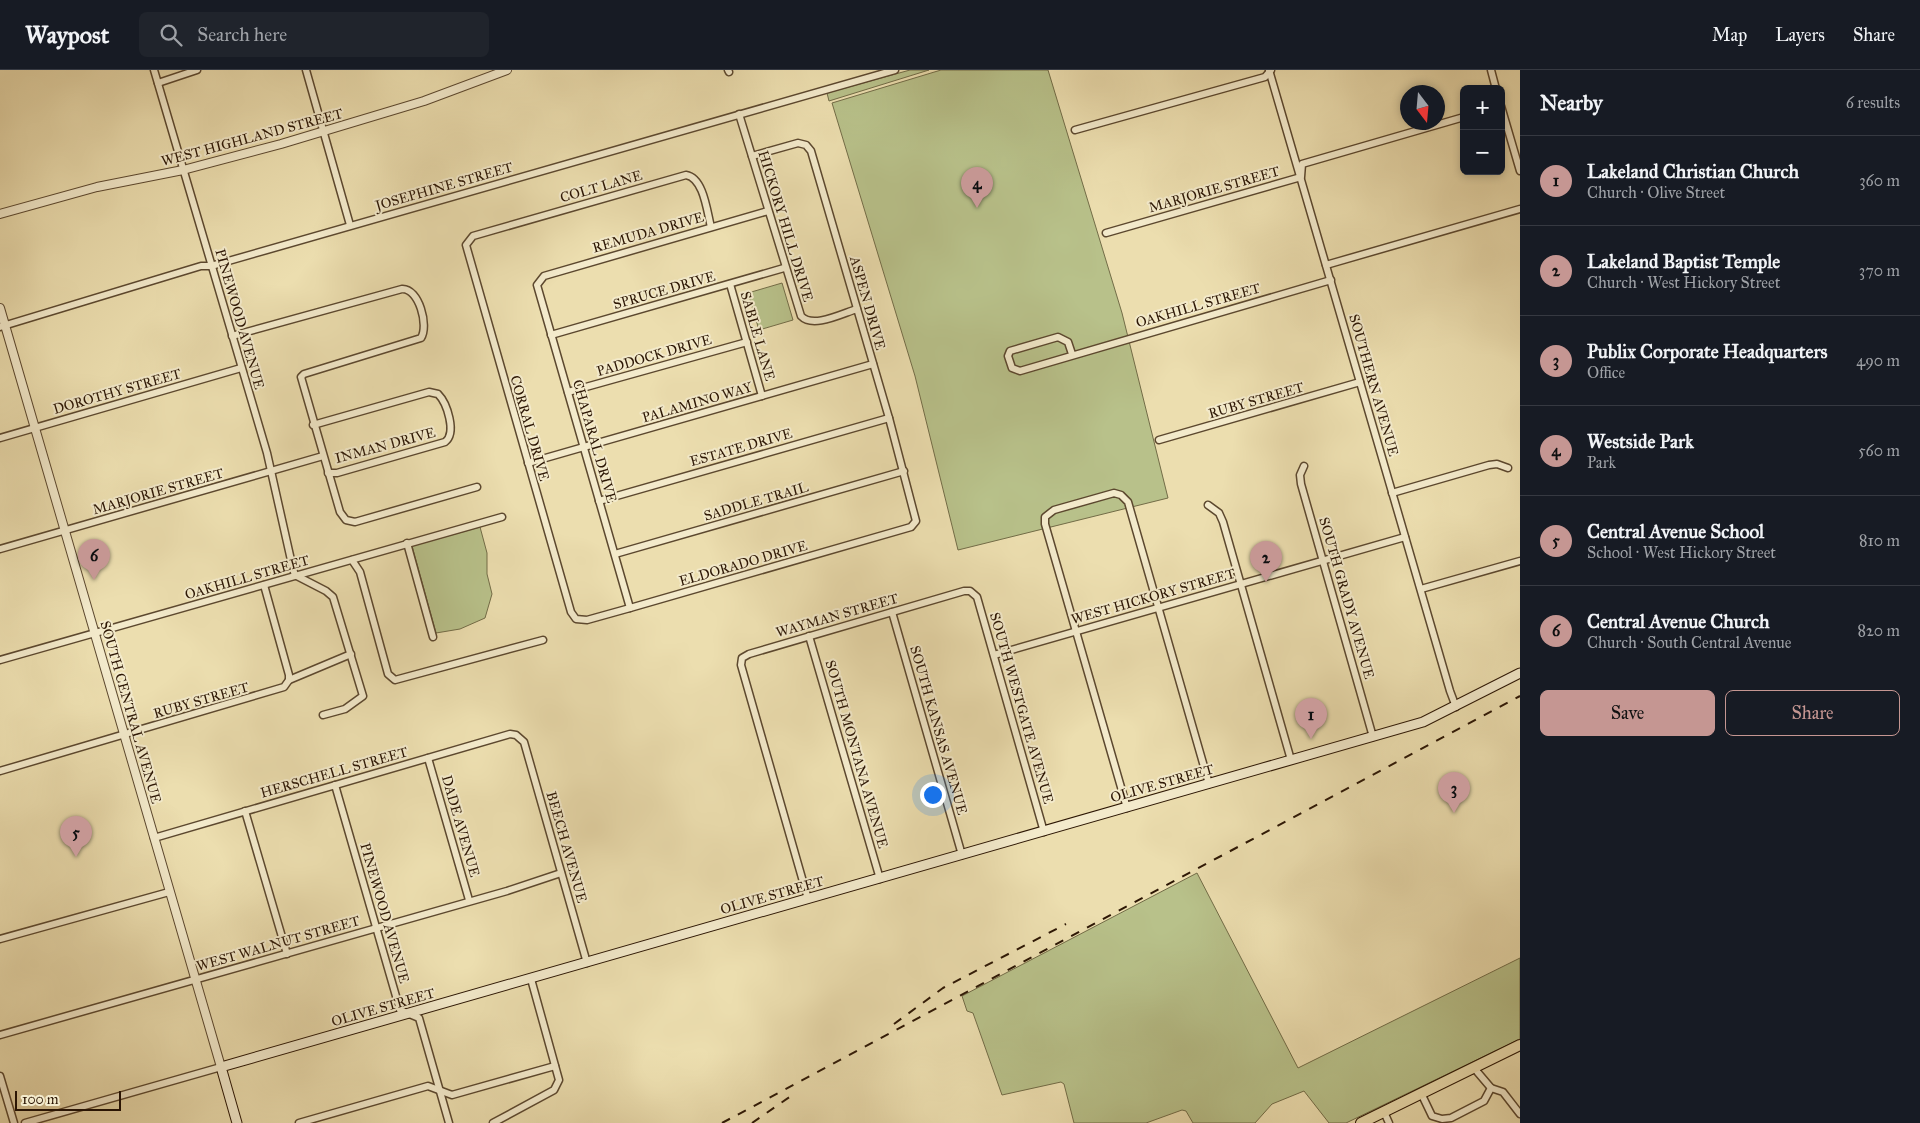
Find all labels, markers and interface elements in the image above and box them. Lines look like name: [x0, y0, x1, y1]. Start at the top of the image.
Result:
search box: [139, 12, 489, 57]
text: Waypost: [25, 20, 109, 50]
icon: search: [157, 21, 185, 49]
text: Search here: [197, 23, 287, 46]
text: Map: [1712, 24, 1747, 46]
text: Layers: [1775, 24, 1825, 46]
text: Share: [1853, 24, 1895, 46]
north arrow: [1400, 85, 1445, 130]
map controls: [1460, 85, 1505, 175]
button: +: [1460, 85, 1505, 130]
text: Nearby: [1540, 90, 1603, 116]
text: 6 results: [1846, 93, 1900, 112]
street label: WEST HIGHLAND STREET: [159, 105, 345, 170]
button: −: [1460, 130, 1505, 175]
street label: HICKORY HILL DRIVE: [754, 148, 817, 304]
street label: JOSEPHINE STREET: [371, 159, 516, 216]
text: Lakeland Christian Church: [1587, 160, 1799, 183]
street label: MARJORIE STREET: [1147, 163, 1282, 217]
street label: COLT LANE: [558, 167, 644, 206]
pin: 4: [961, 167, 993, 208]
text: 1: [1553, 171, 1559, 190]
text: 360 m: [1859, 171, 1900, 190]
text: Church · Olive Street: [1587, 183, 1725, 202]
street label: REMUDA DRIVE: [590, 208, 706, 257]
street label: PINEWOOD AVENUE: [211, 247, 268, 391]
text: Lakeland Baptist Temple: [1587, 250, 1780, 273]
street label: ASPEN DRIVE: [846, 253, 889, 352]
text: 2: [1552, 261, 1560, 280]
text: 370 m: [1859, 261, 1900, 280]
street label: SPRUCE DRIVE: [611, 268, 717, 313]
text: Church · West Hickory Street: [1587, 273, 1780, 292]
street label: OAKHILL STREET: [1134, 279, 1263, 331]
street label: SABLE LANE: [737, 290, 778, 383]
street label: SOUTHERN AVENUE: [1345, 312, 1402, 458]
street label: PADDOCK DRIVE: [595, 331, 714, 380]
text: Publix Corporate Headquarters: [1587, 340, 1828, 363]
text: 3: [1553, 351, 1559, 370]
text: 490 m: [1856, 351, 1900, 370]
text: Office: [1587, 363, 1625, 382]
street label: DOROTHY STREET: [51, 365, 184, 418]
street label: CORRAL DRIVE: [506, 373, 553, 483]
street label: CHAPARAL DRIVE: [569, 378, 620, 505]
street label: PALAMINO WAY: [640, 378, 755, 426]
street label: RUBY STREET: [1206, 379, 1306, 422]
street label: INMAN DRIVE: [333, 424, 437, 467]
street label: ESTATE DRIVE: [688, 425, 794, 470]
text: Westside Park: [1587, 430, 1694, 453]
text: 4: [1552, 441, 1560, 460]
text: 560 m: [1858, 441, 1900, 460]
text: Park: [1587, 453, 1616, 472]
street label: MARJORIE STREET: [91, 465, 226, 519]
street label: SADDLE TRAIL: [702, 478, 811, 525]
street label: SOUTH GRADY AVENUE: [1315, 515, 1378, 681]
text: Central Avenue School: [1587, 520, 1764, 543]
text: 5: [1552, 531, 1560, 550]
text: 810 m: [1859, 531, 1900, 550]
street label: ELDORADO DRIVE: [677, 537, 809, 590]
pin: 6: [78, 539, 110, 580]
pin: 2: [1250, 541, 1282, 582]
text: School · West Hickory Street: [1587, 543, 1776, 562]
street label: OAKHILL STREET: [183, 551, 312, 603]
street label: WEST HICKORY STREET: [1069, 565, 1238, 628]
street label: WAYMAN STREET: [774, 590, 901, 641]
street label: SOUTH WESTGATE AVENUE: [986, 610, 1057, 806]
text: Central Avenue Church: [1587, 610, 1769, 633]
street label: SOUTH CENTRAL AVENUE: [96, 619, 165, 805]
text: 6: [1552, 621, 1560, 640]
text: 820 m: [1857, 621, 1900, 640]
text: Church · South Central Avenue: [1587, 633, 1792, 652]
street label: SOUTH KANSAS AVENUE: [906, 644, 971, 817]
street label: SOUTH MONTANA AVENUE: [821, 658, 892, 850]
street label: RUBY STREET: [151, 679, 251, 722]
button: Save: [1540, 690, 1715, 736]
button: Share: [1725, 690, 1900, 736]
pin: 1: [1295, 698, 1327, 739]
street label: HERSCHELL STREET: [258, 743, 410, 802]
street label: OLIVE STREET: [1108, 760, 1216, 806]
pin: 3: [1438, 772, 1470, 813]
street label: DADE AVENUE: [438, 773, 483, 879]
your location: [920, 782, 946, 808]
street label: BEECH AVENUE: [543, 790, 591, 905]
pin: 5: [60, 816, 92, 857]
street label: PINEWOOD AVENUE: [356, 841, 413, 985]
street label: OLIVE STREET: [718, 872, 826, 918]
street label: WEST WALNUT STREET: [194, 912, 362, 975]
street label: OLIVE STREET: [329, 984, 437, 1030]
scale bar: [15, 1088, 121, 1111]
text: 100 m: [22, 1091, 59, 1108]

